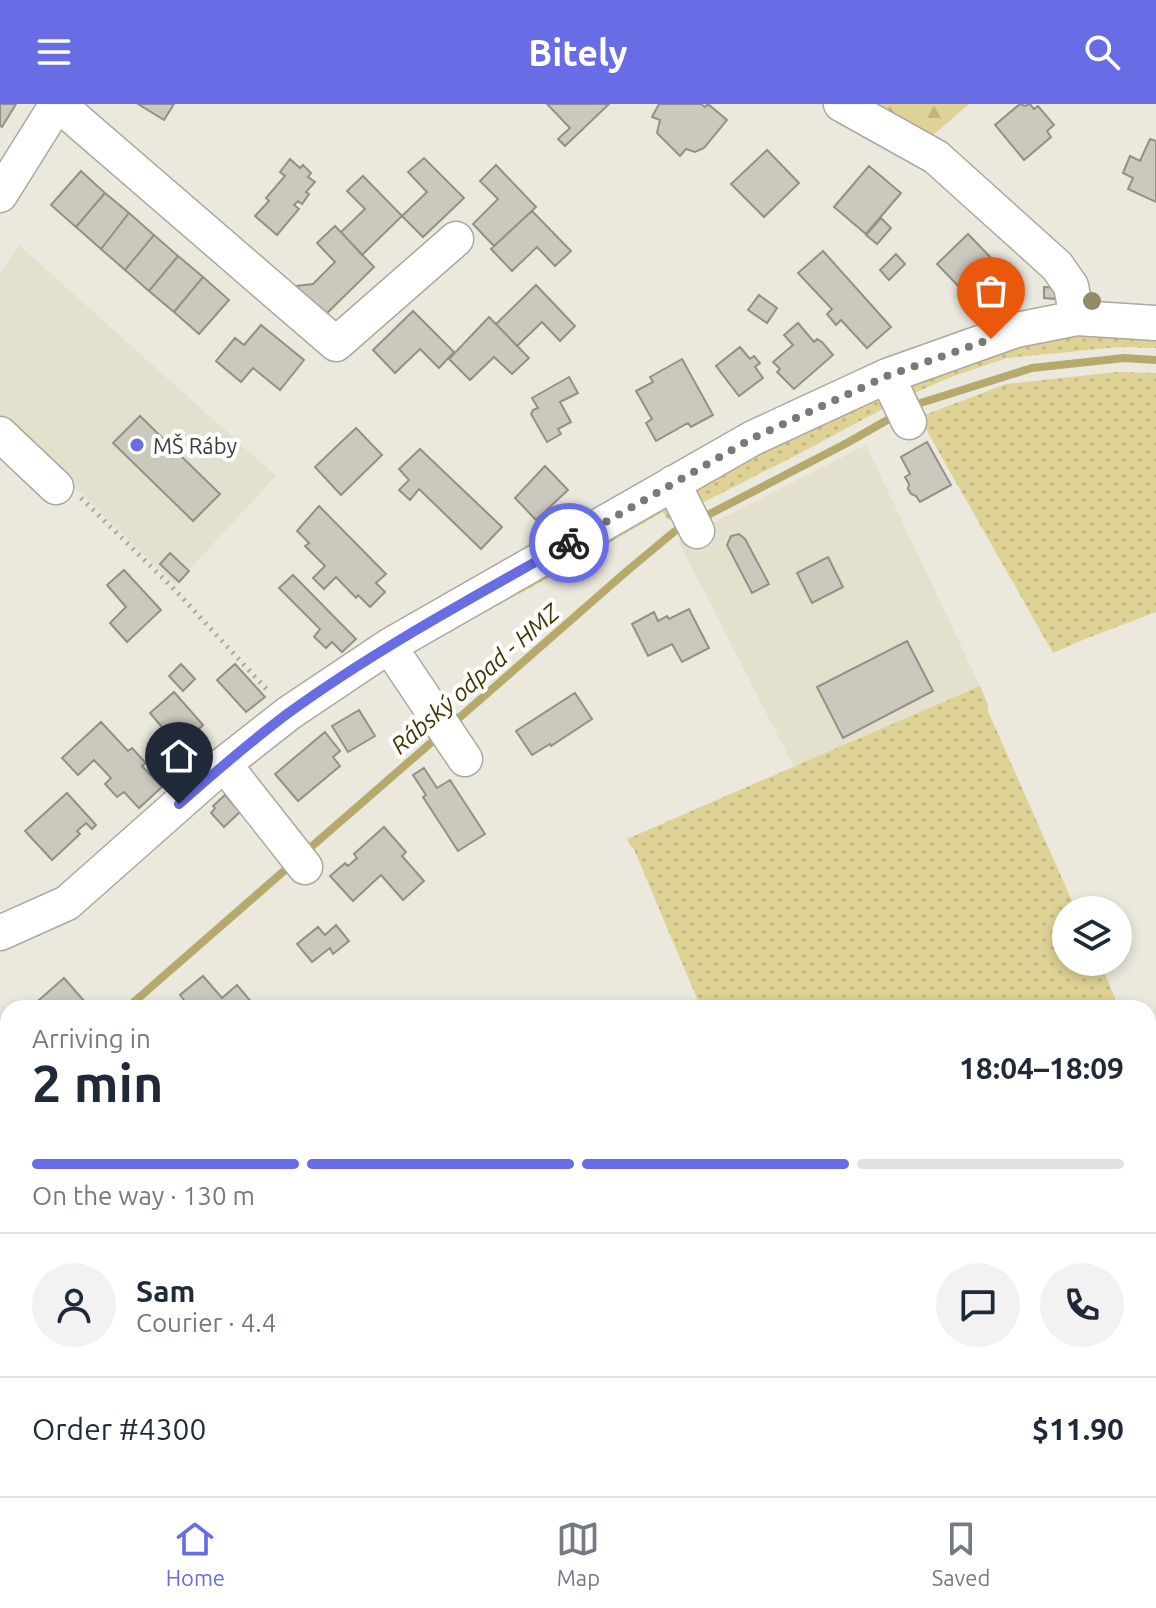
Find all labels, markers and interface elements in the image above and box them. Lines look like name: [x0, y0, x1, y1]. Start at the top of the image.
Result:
icon: menu: [32, 30, 76, 74]
icon: search: [1080, 30, 1124, 74]
text: Bitely: [528, 32, 628, 73]
pin: [957, 257, 1025, 339]
icon: bag: [969, 269, 1013, 313]
place label: MŠ Ráby: [153, 433, 237, 458]
marker: MŠ Ráby: [128, 436, 146, 454]
courier: [529, 503, 609, 583]
icon: bike: [547, 521, 591, 565]
water label: Rábský odpad - HMZ: [386, 598, 566, 759]
pin: [145, 722, 213, 804]
icon: home: [157, 734, 201, 778]
map controls: [1052, 896, 1132, 976]
button: layers: [1052, 896, 1132, 976]
text: Arriving in: [32, 1024, 151, 1053]
text: 18:04–18:09: [959, 1051, 1124, 1085]
text: 2 min: [32, 1054, 163, 1112]
text: On the way · 130 m: [32, 1181, 255, 1210]
button: person: [32, 1263, 116, 1347]
button: chat: [936, 1263, 1020, 1347]
button: phone: [1040, 1263, 1124, 1347]
text: Sam: [136, 1274, 195, 1308]
text: Courier · 4.4: [136, 1308, 276, 1337]
text: Order #4300: [32, 1412, 206, 1446]
text: $11.90: [1032, 1412, 1124, 1446]
tab: Home: [166, 1517, 225, 1590]
tab: Map: [556, 1517, 600, 1590]
tab: Saved: [932, 1517, 990, 1590]

